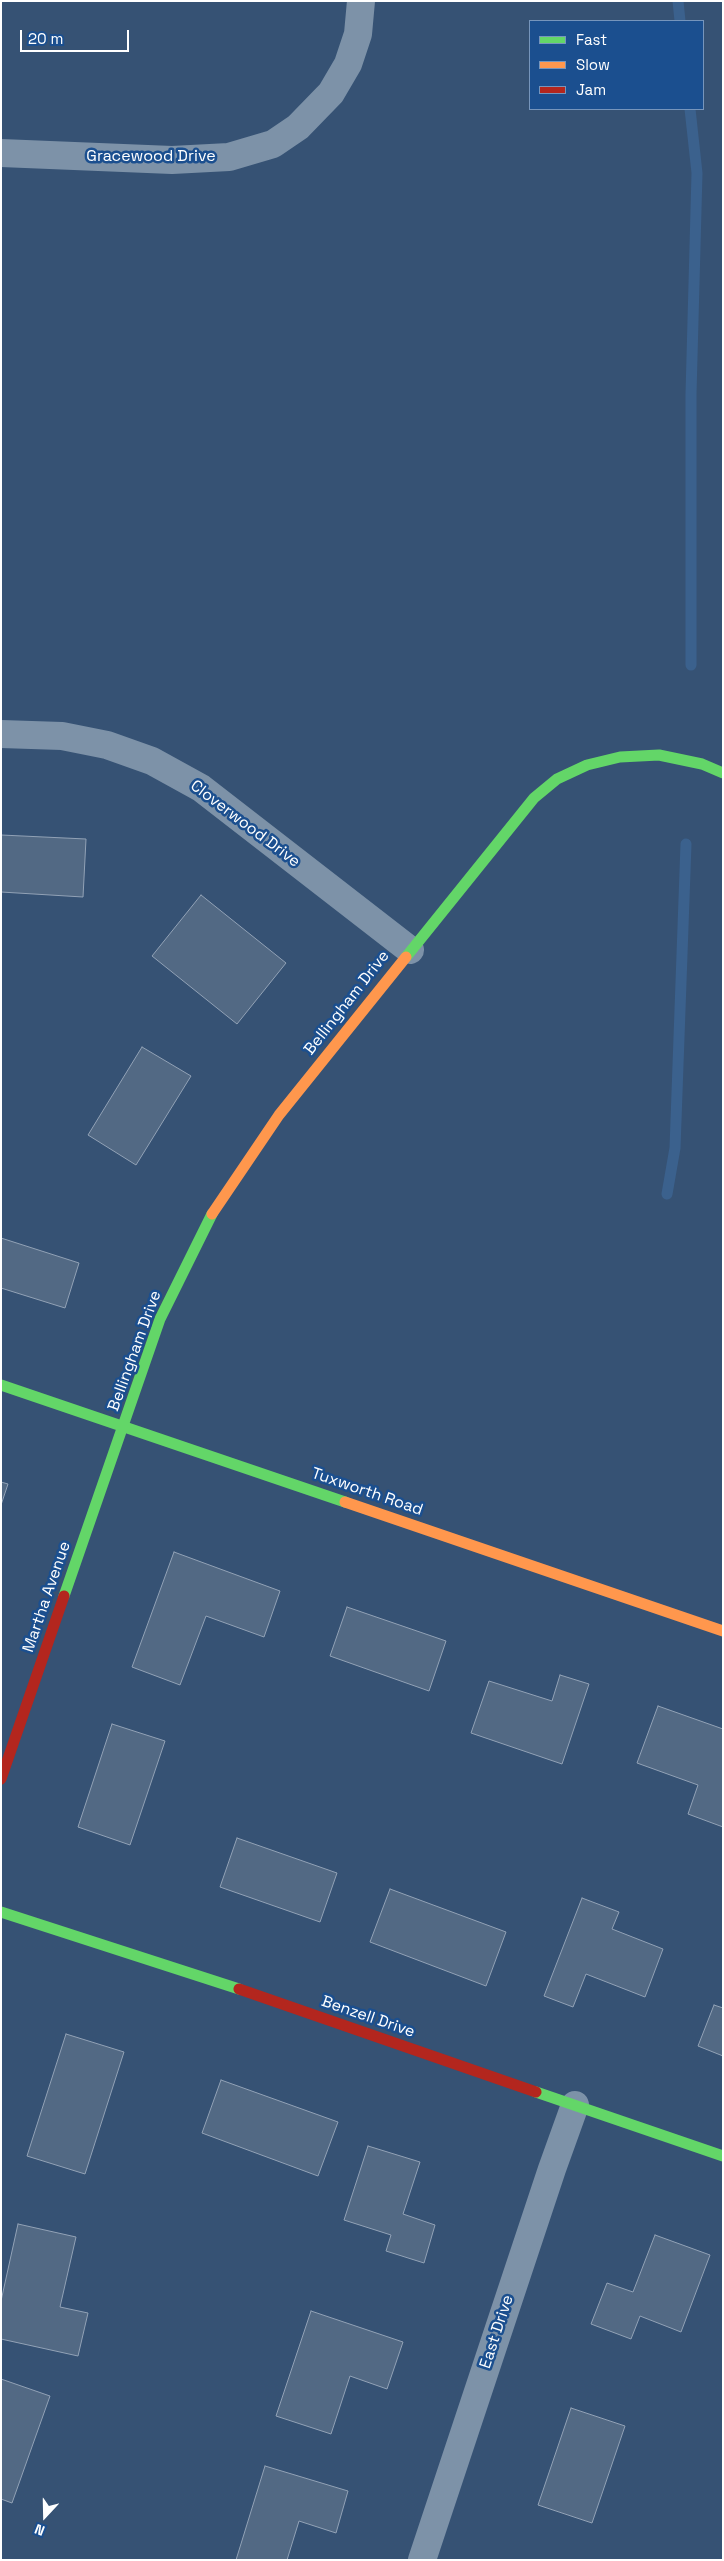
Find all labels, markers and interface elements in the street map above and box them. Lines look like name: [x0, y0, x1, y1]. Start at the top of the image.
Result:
scale bar: [22, 20, 131, 52]
legend: [529, 20, 704, 110]
text: 20 m: [28, 29, 63, 48]
text: Fast: [576, 30, 607, 49]
text: Slow: [576, 55, 610, 74]
text: Jam: [576, 80, 606, 99]
street label: Gracewood Drive: [86, 147, 216, 167]
street label: Cloverwood Drive: [186, 776, 304, 872]
street label: Bellingham Drive: [300, 947, 394, 1059]
street label: Bellingham Drive: [104, 1288, 166, 1414]
street label: Tuxworth Road: [309, 1464, 425, 1520]
street label: Martha Avenue: [19, 1539, 75, 1655]
street label: Benzell Drive: [319, 1992, 417, 2042]
street label: East Drive: [476, 2293, 518, 2371]
north arrow: [20, 2491, 70, 2541]
text: N: [32, 2520, 47, 2540]

